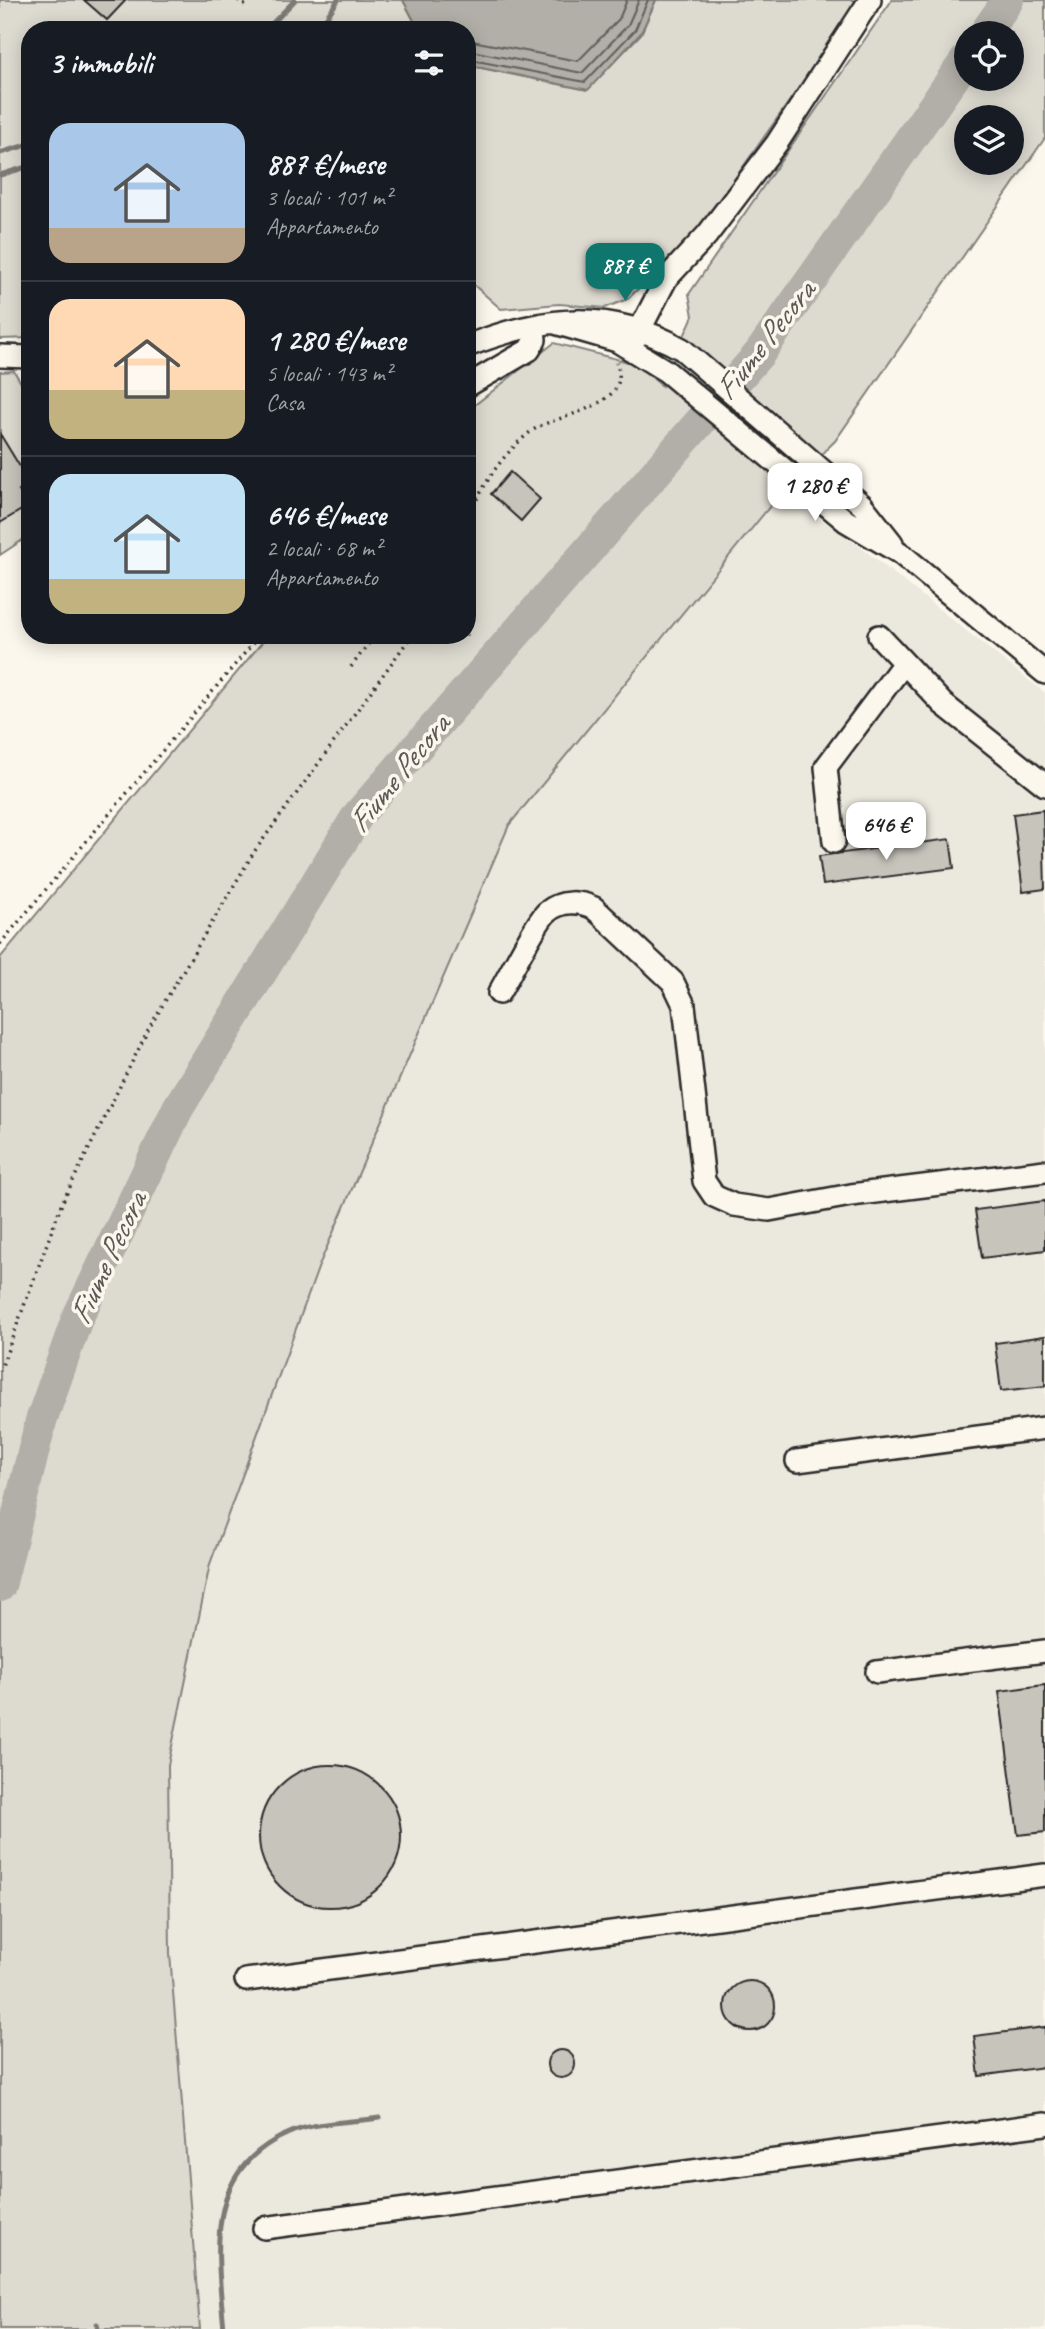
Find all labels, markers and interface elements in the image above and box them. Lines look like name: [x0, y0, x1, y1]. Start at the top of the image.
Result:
map controls: [954, 21, 1024, 175]
button: locate: [954, 21, 1024, 91]
text: 3 immobili: [49, 44, 152, 82]
icon: filters: [410, 44, 448, 82]
button: layers: [954, 105, 1024, 175]
text: 887 €/mese: [266, 145, 385, 183]
icon: home: [105, 151, 189, 235]
text: 3 locali · 101 m²: [266, 183, 392, 212]
text: Appartamento: [266, 212, 378, 241]
pin: 887 €: [576, 244, 674, 303]
text: 887 €: [602, 251, 648, 280]
water label: Fiume Pecora: [705, 269, 826, 408]
text: 1 280 €/mese: [266, 321, 406, 359]
icon: home: [105, 327, 189, 411]
text: 5 locali · 143 m²: [266, 359, 392, 388]
text: Casa: [266, 388, 304, 417]
pin: 1 280 €: [750, 463, 880, 523]
text: 1 280 €: [784, 471, 846, 500]
text: 646 €/mese: [266, 496, 386, 534]
icon: home: [105, 502, 189, 586]
text: 2 locali · 68 m²: [266, 534, 381, 563]
text: Appartamento: [266, 563, 378, 592]
water label: Fiume Pecora: [338, 703, 461, 841]
pin: 646 €: [837, 802, 935, 862]
text: 646 €: [862, 810, 910, 839]
water label: Fiume Pecora: [59, 1182, 157, 1331]

